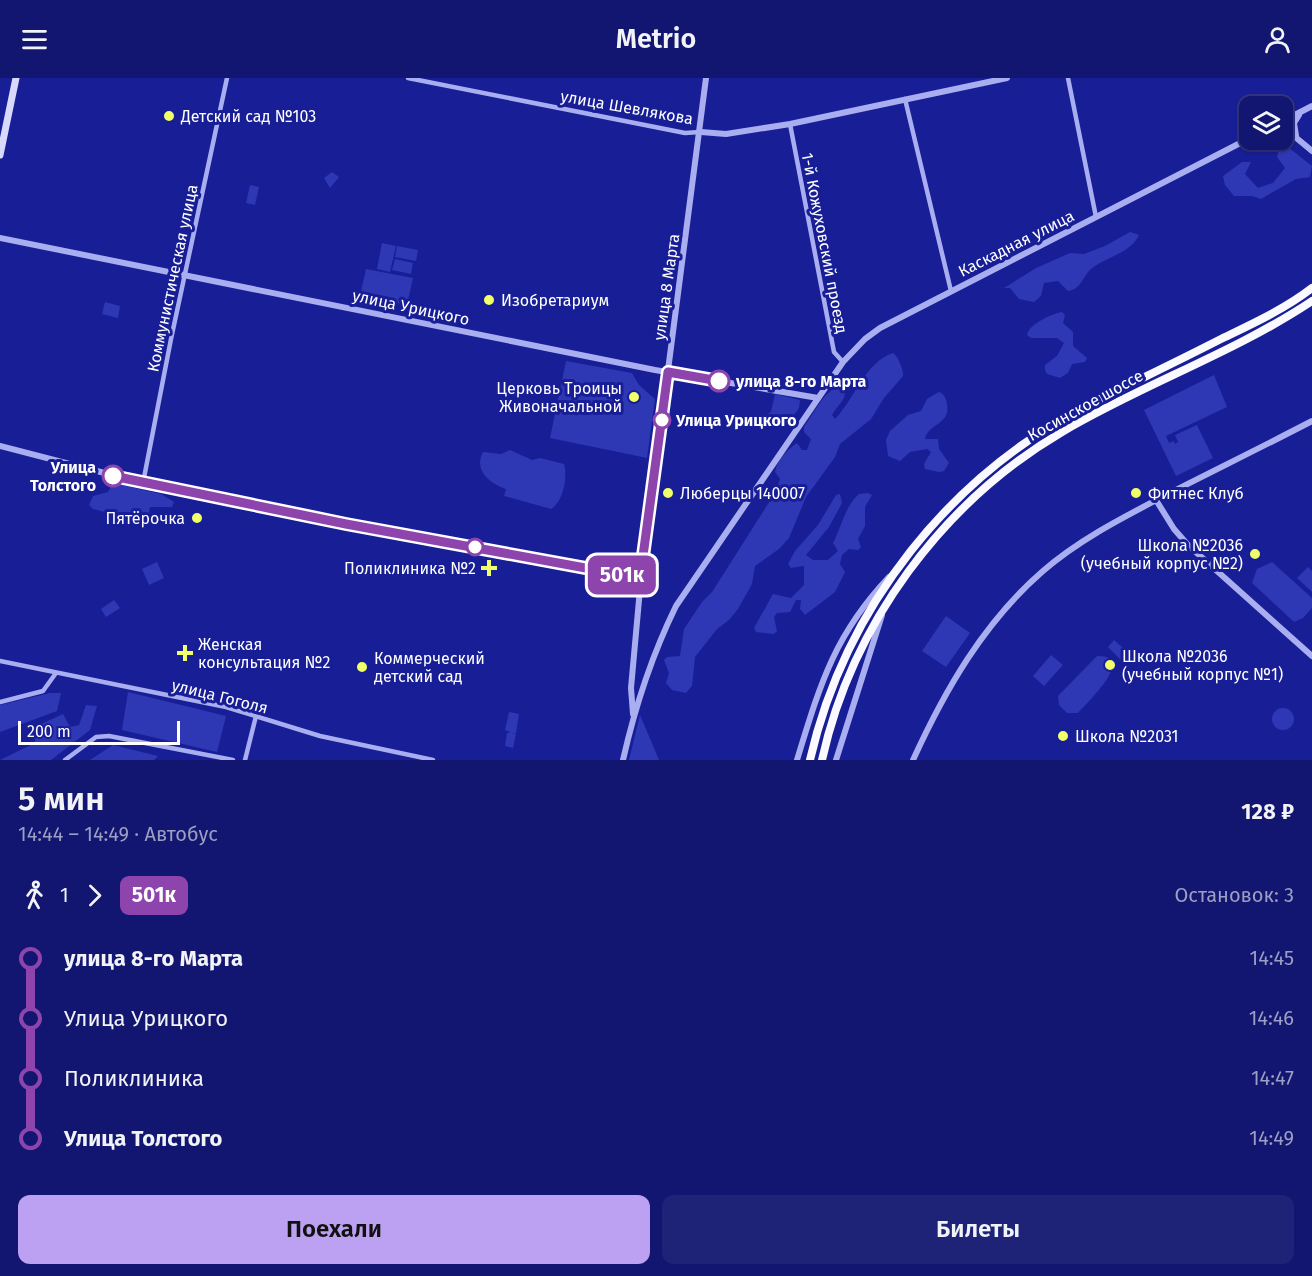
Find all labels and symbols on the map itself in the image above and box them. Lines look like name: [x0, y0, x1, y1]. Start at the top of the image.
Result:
street label: улица Шевлякова: [559, 86, 695, 129]
place label: Детский сад №103: [180, 107, 316, 126]
marker: Детский сад №103: [162, 109, 176, 123]
street label: 1-й Кожуховский проезд: [798, 151, 851, 335]
street label: Коммунистическая улица: [143, 183, 202, 373]
street label: Каскадная улица: [955, 206, 1077, 281]
street label: улица 8 Марта: [650, 233, 683, 342]
street label: улица Урицкого: [351, 286, 471, 329]
place label: Изобретариум: [501, 291, 609, 310]
marker: Изобретариум: [482, 293, 496, 307]
street label: Косинское шоссе: [1024, 366, 1146, 445]
marker: улица 8-го Марта: [708, 370, 730, 392]
place label: улица 8-го Марта: [735, 372, 867, 391]
place label: Церковь Троицы Живоначальной: [496, 379, 622, 416]
marker: Церковь Троицы Живоначальной: [627, 390, 641, 404]
marker: Улица Урицкого: [653, 411, 671, 429]
place label: Улица Урицкого: [675, 411, 797, 430]
place label: Улица Толстого: [30, 458, 96, 495]
marker: Улица Толстого: [102, 465, 124, 487]
place label: Люберцы 140007: [680, 484, 805, 503]
place label: Фитнес Клуб: [1148, 484, 1244, 503]
marker: Люберцы 140007: [661, 486, 675, 500]
marker: Фитнес Клуб: [1129, 486, 1143, 500]
place label: Пятёрочка: [105, 509, 185, 528]
marker: Пятёрочка: [190, 511, 204, 525]
place label: Школа №2036 (учебный корпус №2): [1081, 536, 1243, 573]
unlabelled marker: [466, 538, 484, 556]
marker: Школа №2036 (учебный корпус №2): [1248, 547, 1262, 561]
line badge: 501к: [580, 556, 664, 594]
place label: Поликлиника №2: [344, 559, 476, 578]
marker: Поликлиника №2: [480, 559, 498, 577]
place label: Женская консультация №2: [198, 635, 331, 672]
marker: Женская консультация №2: [176, 644, 194, 662]
place label: Школа №2036 (учебный корпус №1): [1122, 647, 1283, 684]
place label: Коммерческий детский сад: [374, 649, 485, 686]
marker: Школа №2036 (учебный корпус №1): [1103, 658, 1117, 672]
marker: Коммерческий детский сад: [355, 660, 369, 674]
street label: улица Гоголя: [170, 675, 270, 718]
scale bar: [18, 718, 180, 746]
place label: Школа №2031: [1075, 727, 1178, 746]
marker: Школа №2031: [1056, 729, 1070, 743]

